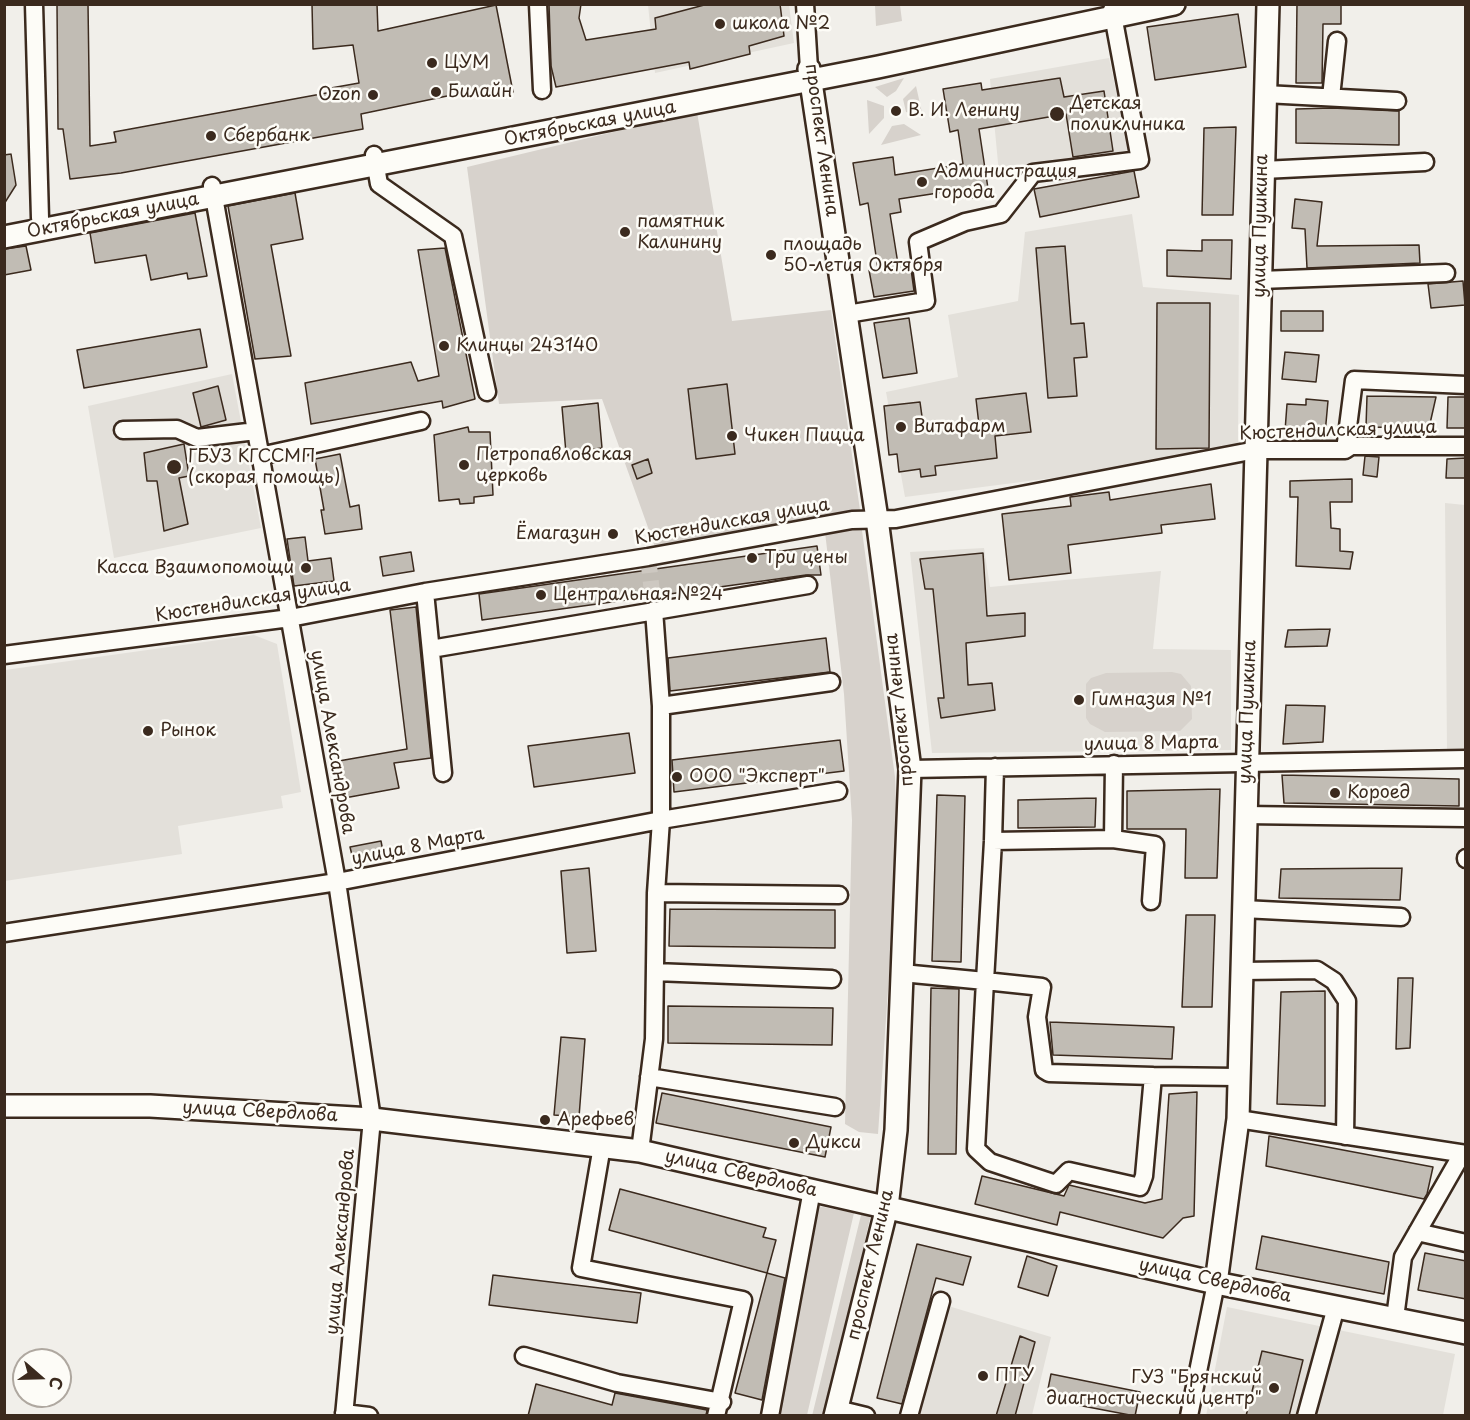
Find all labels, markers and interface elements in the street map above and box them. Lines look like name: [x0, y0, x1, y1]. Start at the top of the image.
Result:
place label: школа №2: [732, 13, 830, 35]
marker: школа №2: [713, 17, 727, 31]
place label: ЦУМ: [444, 52, 489, 74]
marker: ЦУМ: [425, 56, 439, 70]
street label: проспект Ленина: [800, 62, 842, 218]
place label: Билайн: [448, 81, 512, 103]
place label: Ozon: [318, 84, 361, 106]
marker: Билайн: [429, 85, 443, 99]
marker: Ozon: [366, 88, 380, 102]
place label: Детская поликлиника: [1070, 93, 1185, 136]
street label: Октябрьская улица: [502, 97, 678, 151]
place label: В. И. Ленину: [908, 100, 1020, 122]
marker: В. И. Ленину: [889, 104, 903, 118]
marker: Детская поликлиника: [1048, 105, 1066, 123]
place label: Сбербанк: [223, 125, 310, 147]
marker: Сбербанк: [204, 129, 218, 143]
street label: улица Пушкина: [1249, 154, 1273, 298]
place label: Администрация города: [934, 161, 1077, 204]
marker: Администрация города: [915, 175, 929, 189]
street label: Октябрьская улица: [25, 189, 201, 243]
place label: памятник Калинину: [637, 211, 724, 254]
marker: памятник Калинину: [618, 225, 632, 239]
place label: площадь 50-летия Октября: [783, 234, 943, 276]
marker: площадь 50-летия Октября: [764, 248, 778, 262]
place label: Клинцы 243140: [456, 335, 598, 357]
marker: Клинцы 243140: [437, 339, 451, 353]
place label: Витафарм: [913, 416, 1006, 438]
street label: Кюстендилская улица: [1239, 417, 1437, 445]
marker: Витафарм: [894, 420, 908, 434]
place label: Чикен Пицца: [744, 425, 865, 447]
marker: Чикен Пицца: [725, 429, 739, 443]
place label: Петропавловская церковь: [476, 444, 632, 486]
place label: ГБУЗ КГССМП (скорая помощь): [188, 446, 340, 488]
marker: ГБУЗ КГССМП (скорая помощь): [165, 458, 183, 476]
marker: Петропавловская церковь: [457, 458, 471, 472]
street label: Кюстендилская улица: [633, 494, 831, 550]
place label: Ёмагазин: [516, 523, 601, 545]
marker: Ёмагазин: [606, 527, 620, 541]
place label: Три цены: [764, 547, 848, 569]
marker: Три цены: [745, 551, 759, 565]
place label: Касса Взаимопомощи: [96, 557, 294, 579]
marker: Касса Взаимопомощи: [299, 561, 313, 575]
street label: Кюстендилская улица: [154, 575, 352, 627]
place label: Центральная №24: [553, 584, 723, 606]
marker: Центральная №24: [534, 588, 548, 602]
street label: проспект Ленина: [881, 632, 919, 788]
street label: улица Пушкина: [1235, 640, 1261, 784]
street label: улица Александрова: [305, 648, 359, 836]
place label: Гимназия №1: [1091, 689, 1212, 711]
marker: Гимназия №1: [1072, 693, 1086, 707]
place label: Рынок: [160, 720, 216, 742]
marker: Рынок: [141, 724, 155, 738]
street label: улица 8 Марта: [1083, 732, 1219, 756]
place label: ООО "Эксперт": [689, 766, 825, 788]
marker: ООО "Эксперт": [670, 770, 684, 784]
place label: Короед: [1347, 782, 1410, 804]
marker: Короед: [1328, 786, 1342, 800]
street label: улица 8 Марта: [350, 824, 486, 870]
street label: улица Свердлова: [182, 1097, 338, 1127]
place label: Арефьев: [557, 1109, 634, 1131]
marker: Арефьев: [538, 1113, 552, 1127]
place label: Дикси: [806, 1132, 861, 1154]
marker: Дикси: [787, 1136, 801, 1150]
street label: улица Свердлова: [663, 1146, 819, 1202]
street label: улица Александрова: [322, 1148, 360, 1336]
street label: проспект Ленина: [843, 1188, 899, 1342]
street label: улица Свердлова: [1137, 1254, 1293, 1308]
north arrow: [12, 1348, 72, 1408]
place label: ПТУ: [995, 1365, 1034, 1387]
place label: ГУЗ "Брянский диагностический центр": [1047, 1367, 1262, 1410]
marker: ПТУ: [976, 1369, 990, 1383]
text: С: [44, 1374, 70, 1393]
marker: ГУЗ "Брянский диагностический центр": [1267, 1381, 1281, 1395]

